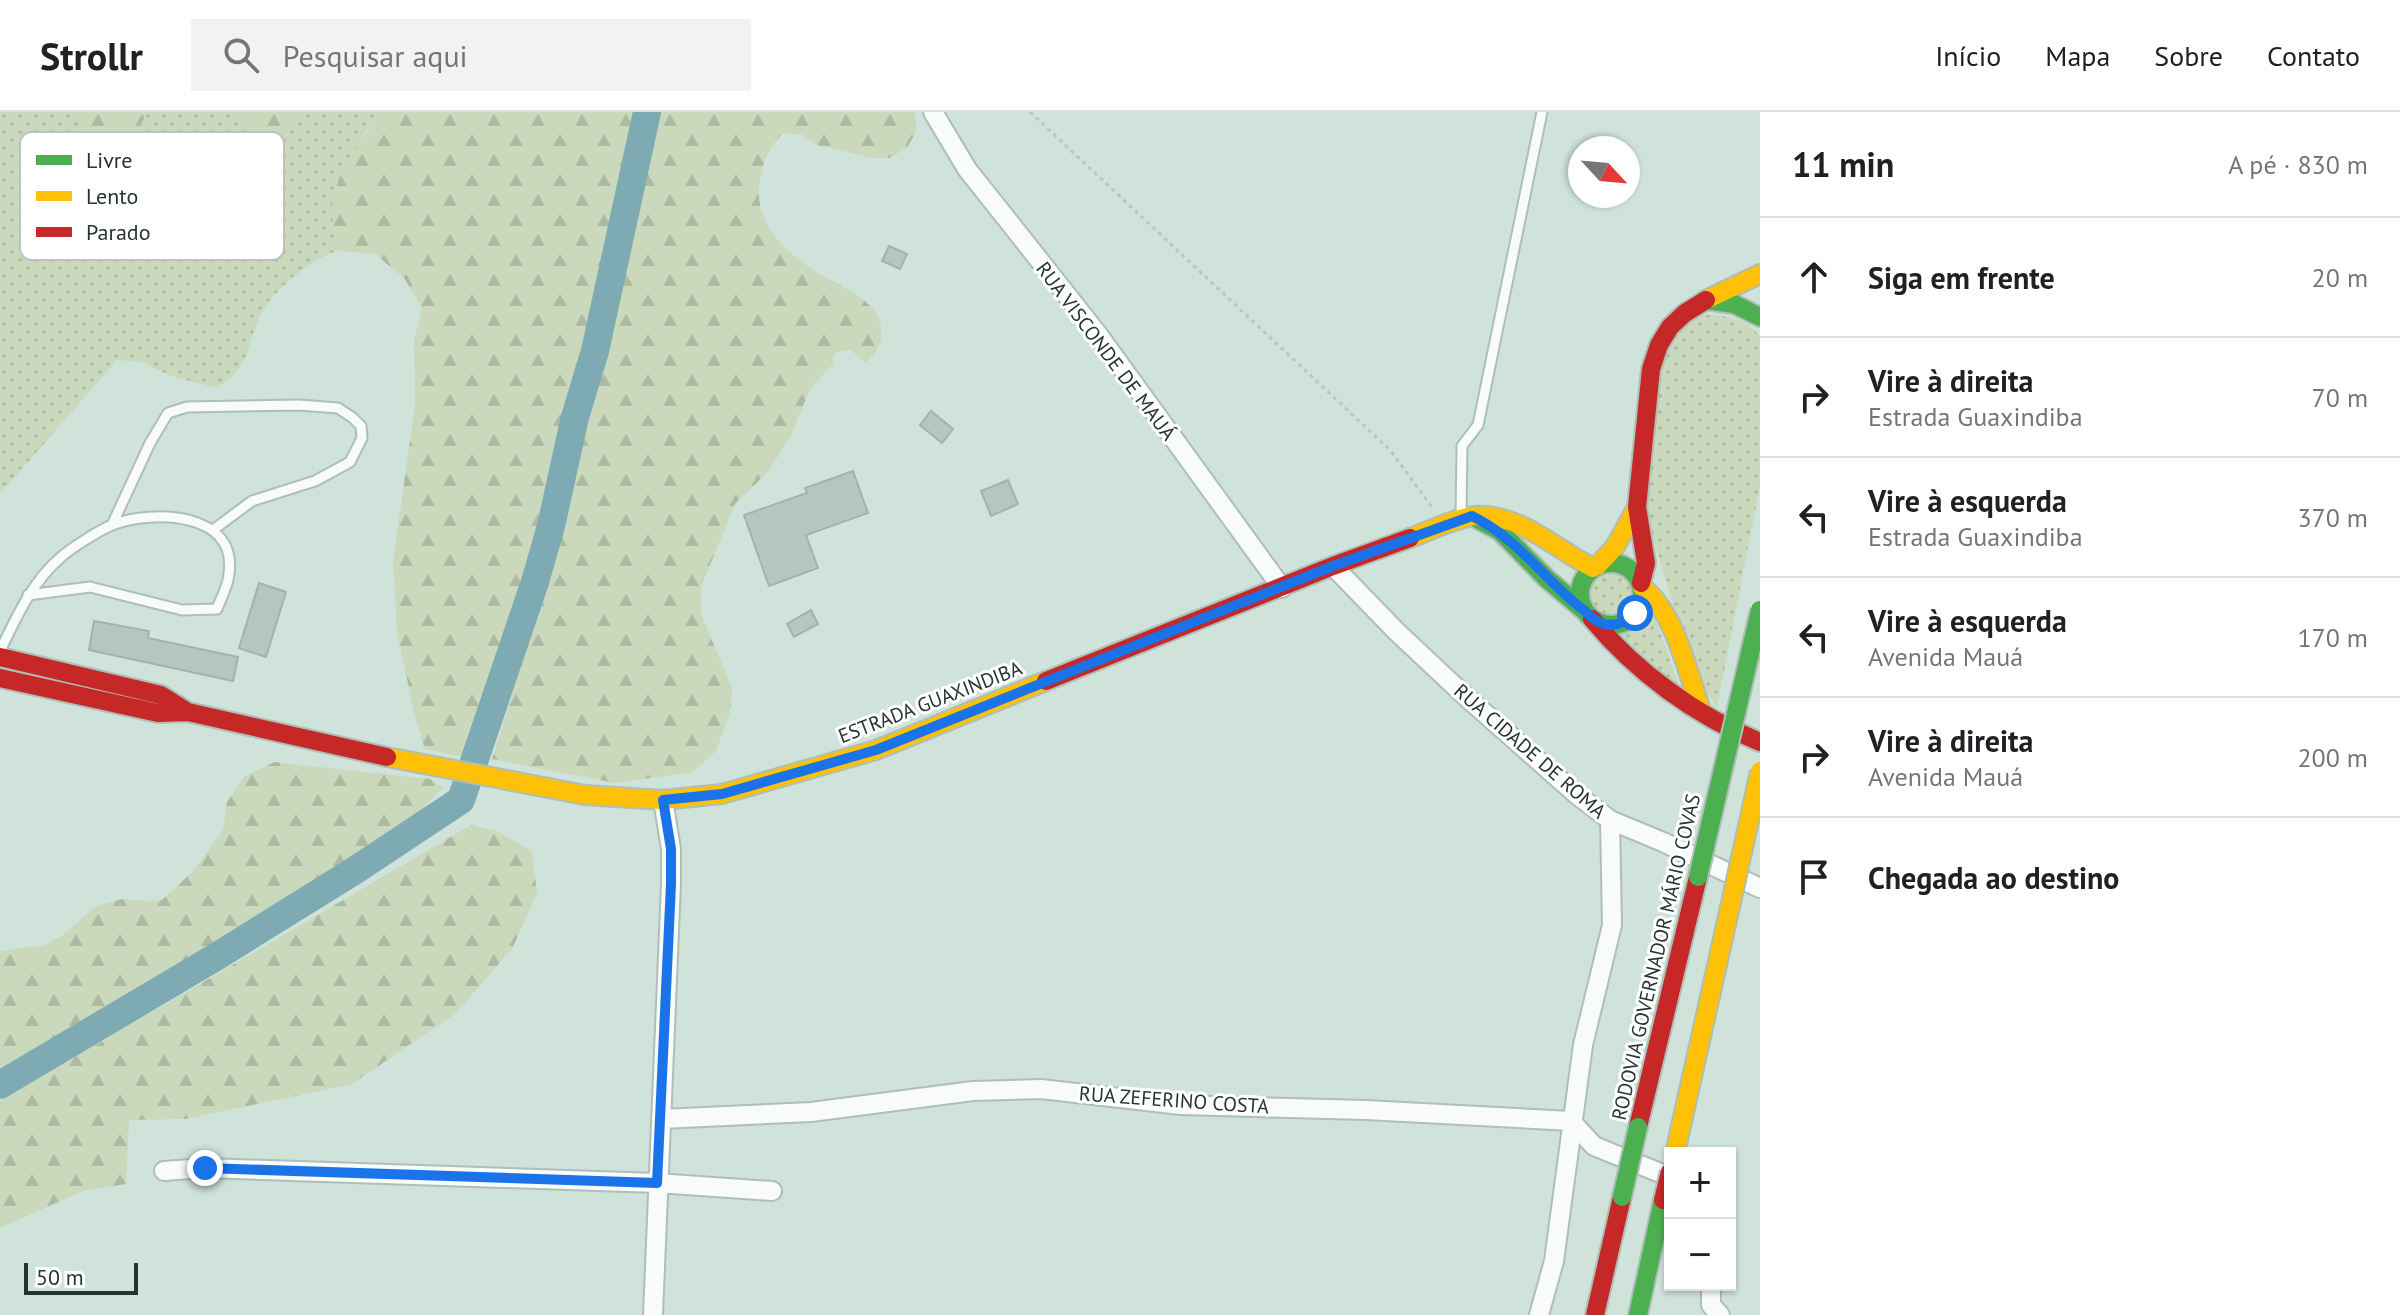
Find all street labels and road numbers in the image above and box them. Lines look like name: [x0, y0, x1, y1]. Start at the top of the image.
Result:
street label: RUA VISCONDE DE MAUÁ: [1030, 257, 1182, 446]
street label: ESTRADA GUAXINDIBA: [834, 655, 1026, 749]
street label: RUA CIDADE DE ROMA: [1449, 678, 1612, 824]
street label: RODOVIA GOVERNADOR MÁRIO COVAS: [1606, 791, 1706, 1123]
street label: RUA ZEFERINO COSTA: [1078, 1080, 1270, 1120]

